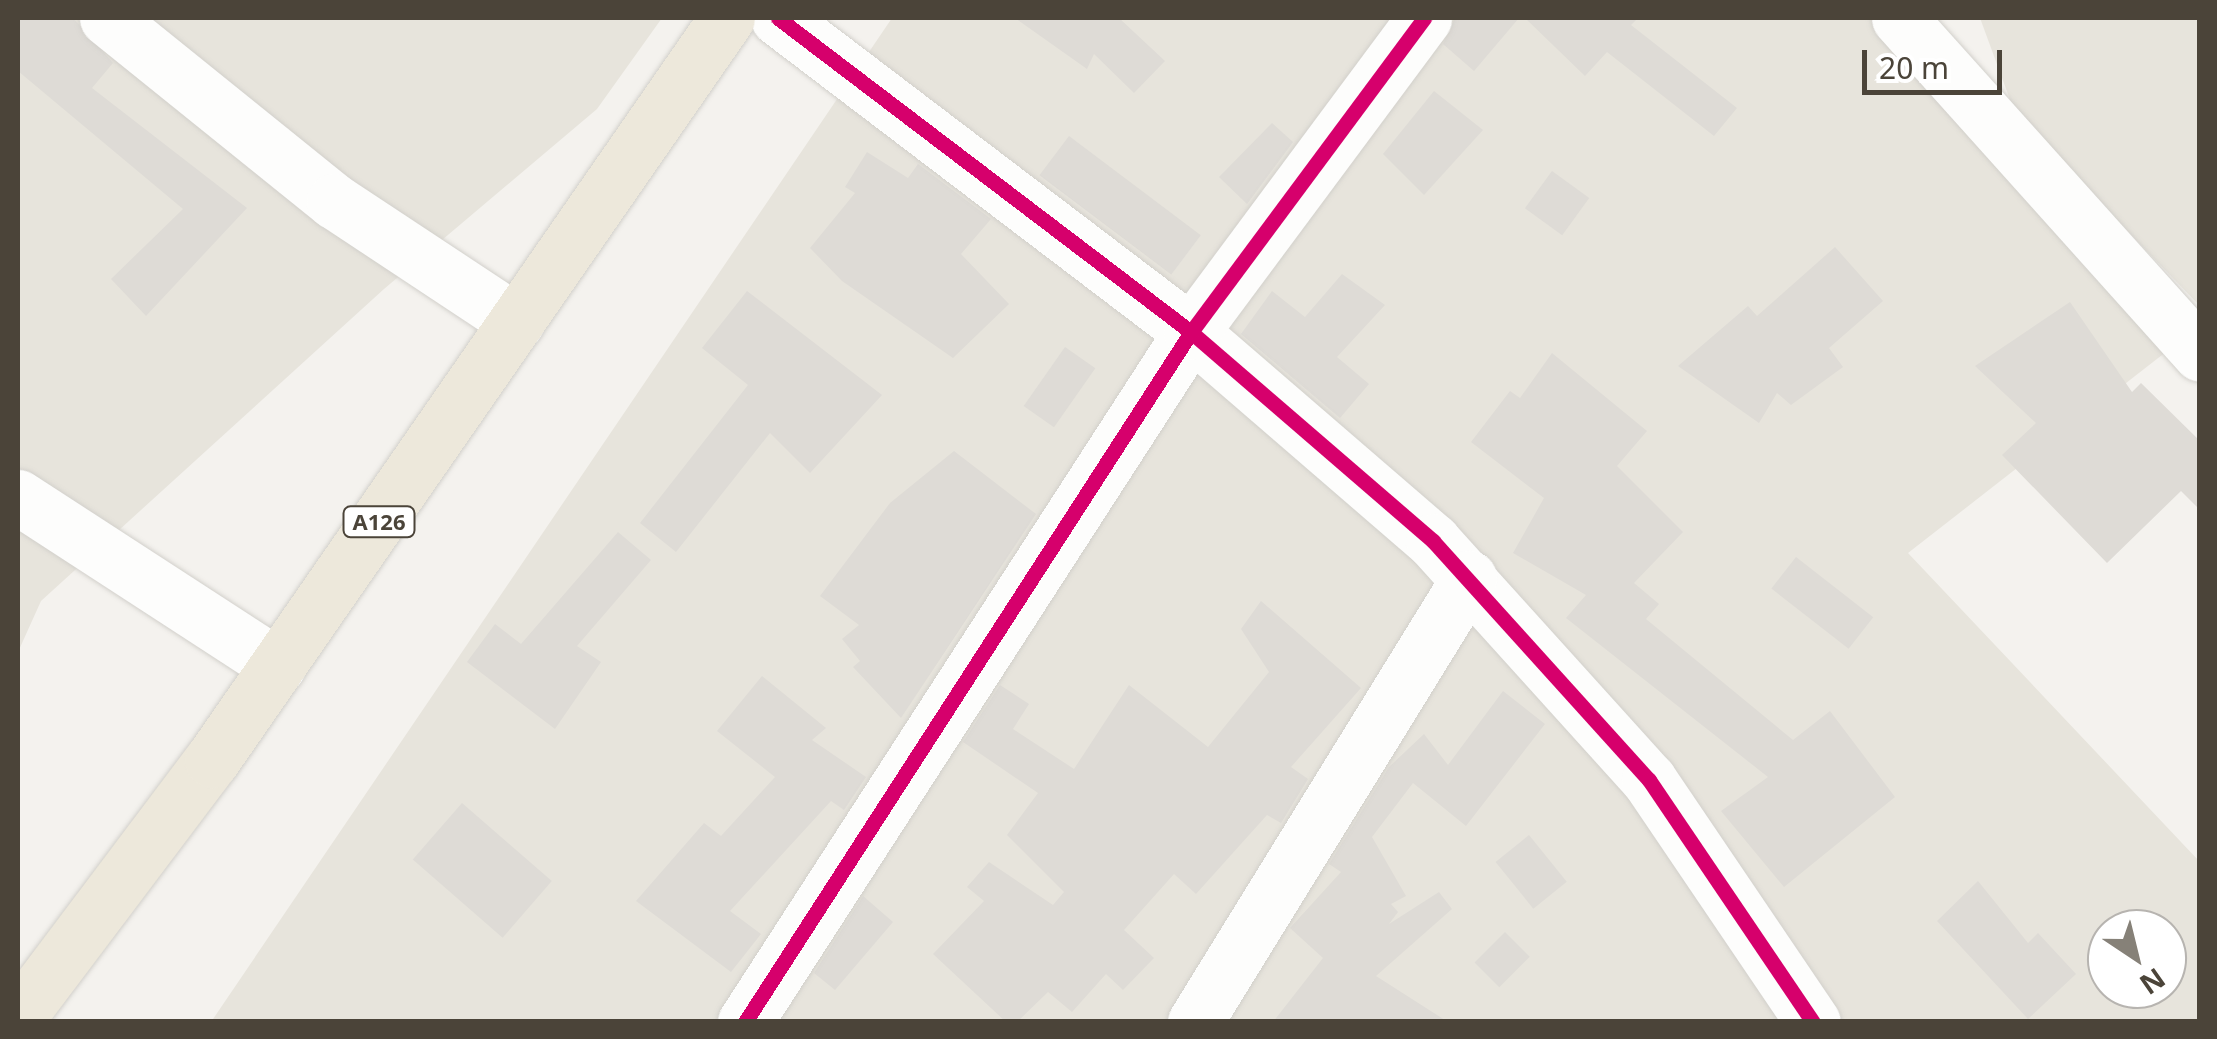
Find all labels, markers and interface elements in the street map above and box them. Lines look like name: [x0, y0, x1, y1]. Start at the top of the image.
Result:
scale bar: [1867, 30, 2007, 92]
text: 20 m: [1879, 47, 1949, 88]
road number: A126: [342, 505, 416, 539]
north arrow: [2087, 909, 2187, 1009]
text: N: [2133, 960, 2173, 1004]

